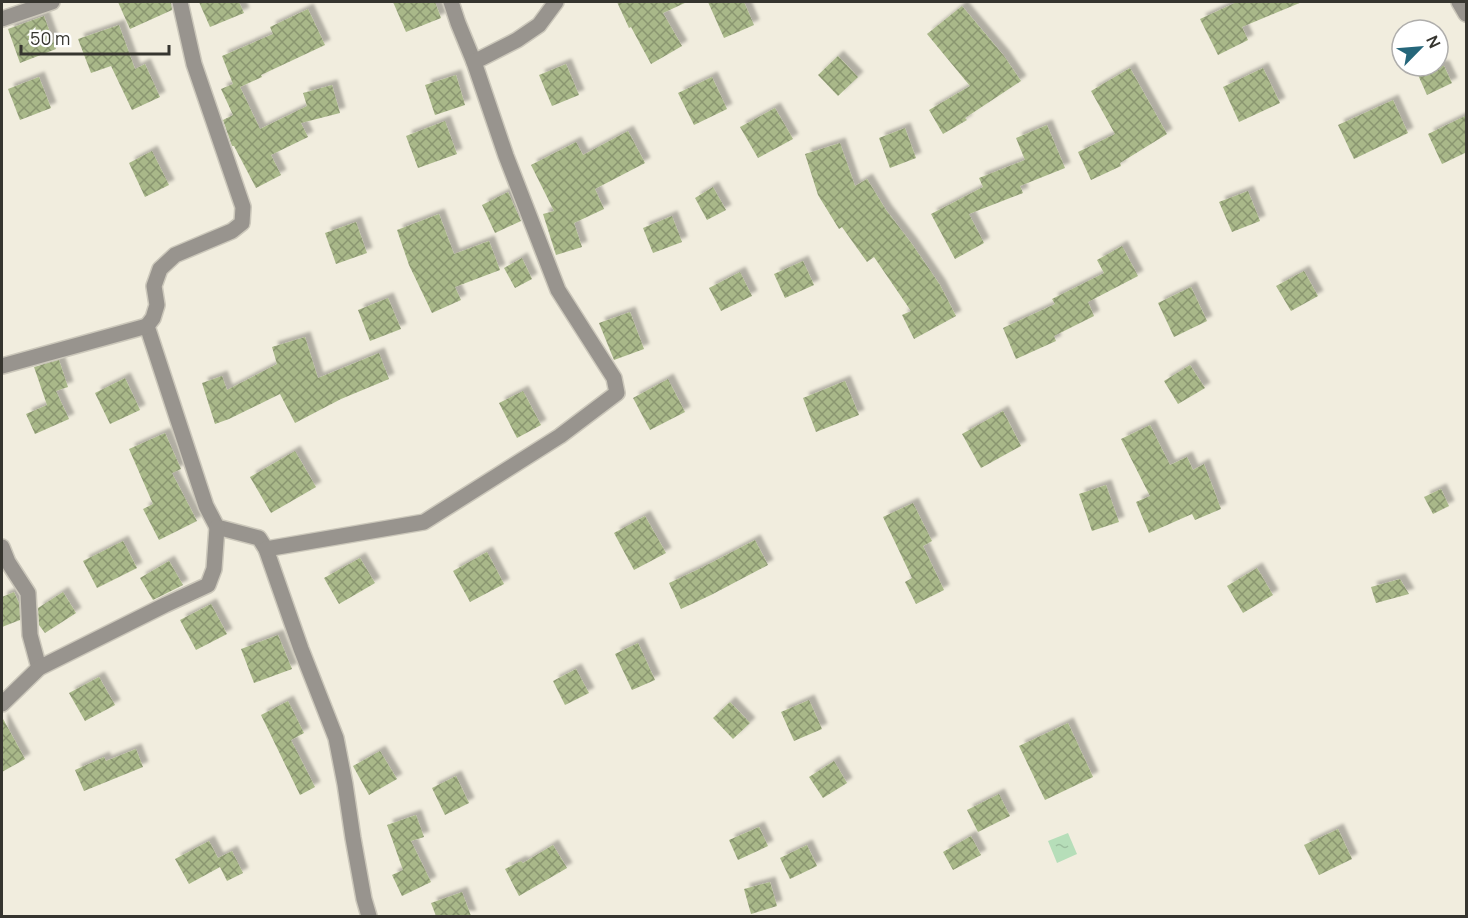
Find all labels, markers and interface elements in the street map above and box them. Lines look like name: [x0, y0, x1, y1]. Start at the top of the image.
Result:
scale bar: [21, 18, 170, 56]
north arrow: [1390, 18, 1450, 78]
text: 50 m: [30, 26, 70, 50]
text: N: [1421, 32, 1446, 52]

